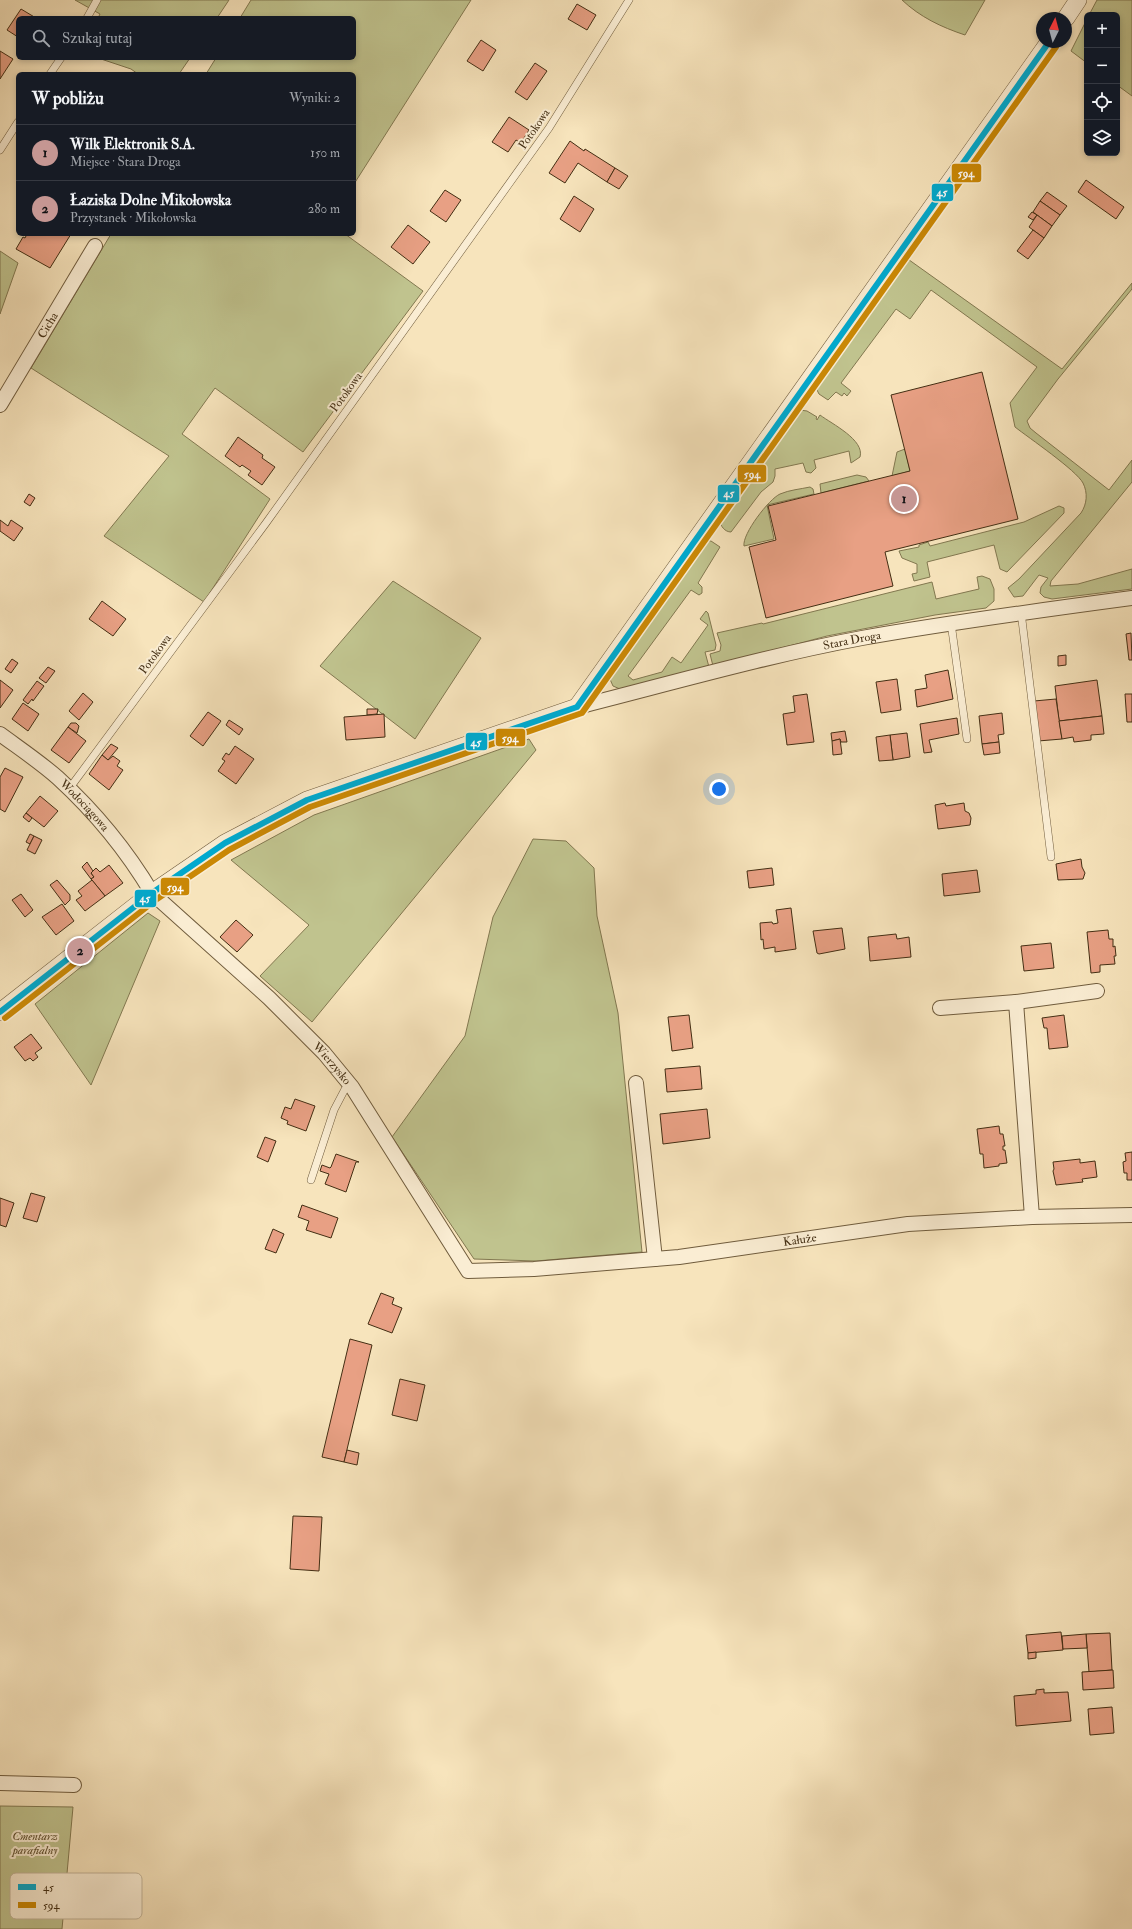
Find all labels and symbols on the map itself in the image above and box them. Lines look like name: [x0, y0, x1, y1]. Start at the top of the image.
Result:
north arrow: [1036, 12, 1072, 48]
street label: Potokowa: [515, 105, 554, 152]
line badge: 594: [951, 163, 982, 183]
text: 594: [958, 167, 975, 181]
line badge: 45: [931, 183, 954, 202]
text: 45: [936, 186, 948, 200]
street label: Cicha: [35, 309, 62, 341]
street label: Potokowa: [327, 369, 366, 415]
line badge: 594: [737, 464, 767, 483]
text: 594: [744, 468, 761, 482]
line badge: 45: [717, 484, 740, 503]
pin: 1: [891, 484, 917, 514]
text: 45: [723, 487, 735, 501]
street label: Stara Droga: [822, 628, 883, 654]
street label: Potokowa: [136, 631, 175, 677]
line badge: 594: [495, 728, 526, 747]
line badge: 45: [465, 732, 488, 751]
text: 594: [502, 732, 519, 746]
text: 45: [470, 736, 482, 750]
street label: Wodociągowa: [56, 776, 113, 835]
your location: [709, 779, 729, 799]
line badge: 594: [160, 877, 190, 896]
text: 594: [167, 881, 184, 895]
line badge: 45: [134, 889, 157, 908]
text: 45: [139, 892, 151, 906]
pin: 2: [67, 936, 93, 966]
street label: Wierzysko: [309, 1038, 354, 1088]
street label: Kałuże: [782, 1230, 818, 1250]
park label: Cmentarz parafialny: [11, 1829, 58, 1858]
legend: [10, 1873, 142, 1919]
text: 45: [43, 1881, 54, 1894]
text: 594: [43, 1899, 60, 1912]

